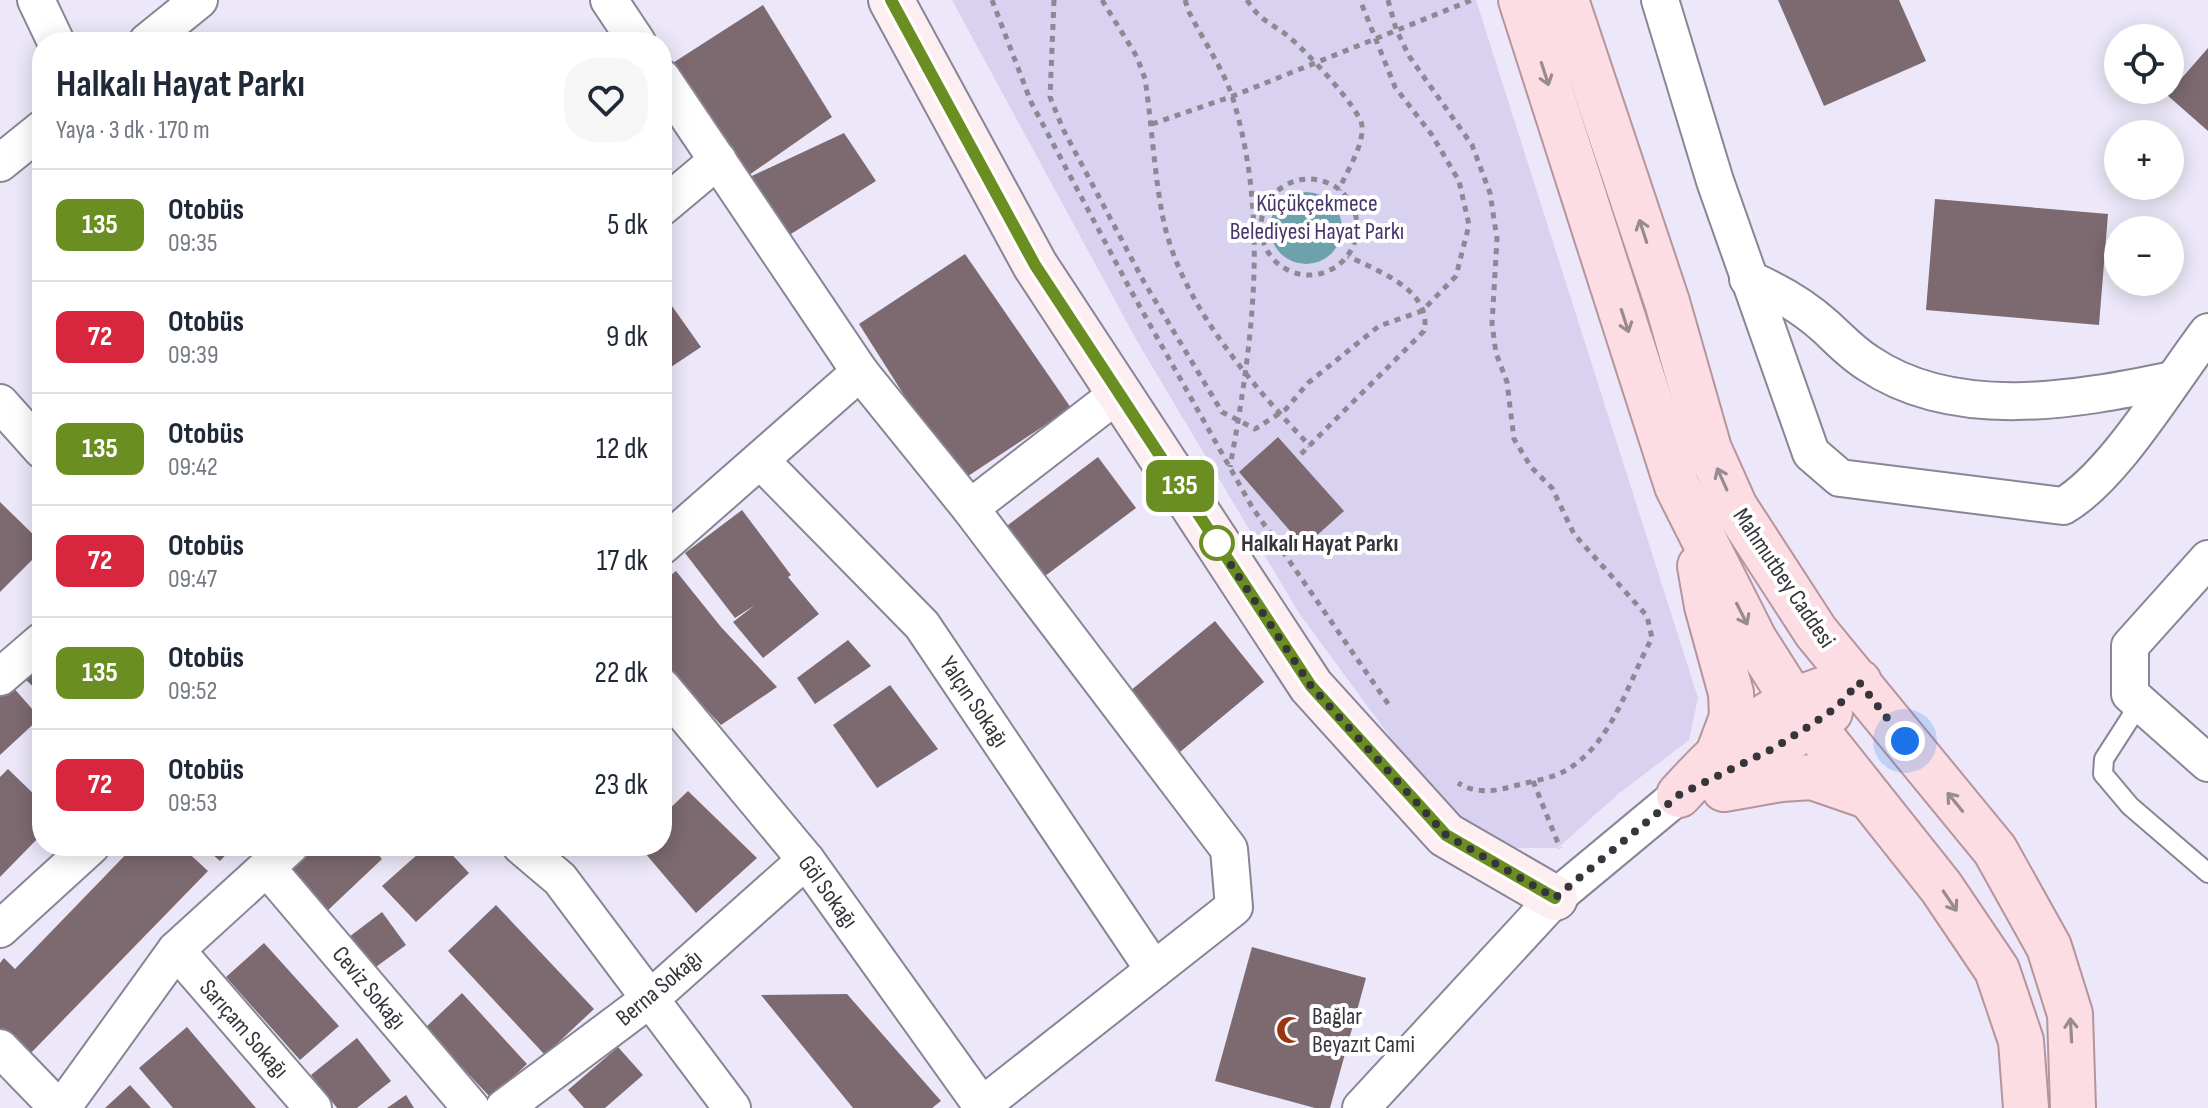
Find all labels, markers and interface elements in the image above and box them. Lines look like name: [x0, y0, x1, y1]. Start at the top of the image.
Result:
map controls: [2104, 24, 2184, 296]
button: locate: [2104, 24, 2184, 104]
button: heart: [564, 58, 648, 142]
one-way arrow: [1539, 61, 1553, 86]
text: Halkalı Hayat Parkı: [56, 62, 305, 107]
text: Yaya · 3 dk · 170 m: [56, 115, 210, 146]
button: +: [2104, 120, 2184, 200]
park label: Küçükçekmece Belediyesi Hayat Parkı: [1230, 189, 1404, 246]
text: Otobüs: [168, 192, 244, 228]
text: 5 dk: [607, 207, 648, 243]
text: 135: [82, 208, 118, 241]
button: −: [2104, 216, 2184, 296]
one-way arrow: [1635, 219, 1650, 245]
text: 09:35: [168, 228, 217, 259]
text: Otobüs: [168, 304, 244, 340]
one-way arrow: [1618, 308, 1633, 334]
text: 9 dk: [606, 319, 648, 355]
text: 72: [88, 320, 112, 353]
text: 09:39: [168, 340, 218, 371]
text: Otobüs: [168, 416, 244, 452]
text: 12 dk: [596, 431, 648, 467]
text: 135: [82, 432, 118, 465]
text: 09:42: [168, 452, 218, 483]
line badge: 135: [1134, 460, 1226, 512]
one-way arrow: [1714, 467, 1729, 491]
text: 135: [1162, 469, 1198, 502]
street label: Mahmutbey Caddesi: [1727, 503, 1841, 653]
marker: Halkalı Hayat Parkı: [1200, 526, 1234, 560]
text: Otobüs: [168, 528, 244, 564]
place label: Halkalı Hayat Parkı: [1241, 529, 1398, 558]
text: 17 dk: [597, 543, 648, 579]
text: 72: [88, 544, 112, 577]
text: 09:47: [168, 564, 217, 595]
one-way arrow: [1734, 602, 1750, 626]
text: Otobüs: [168, 640, 244, 676]
street label: Yalçın Sokağı: [933, 651, 1015, 753]
text: 22 dk: [595, 655, 648, 691]
text: 135: [82, 656, 118, 689]
text: 09:52: [168, 676, 217, 707]
your location: [1885, 721, 1925, 761]
text: Otobüs: [168, 752, 244, 788]
text: 23 dk: [594, 767, 648, 803]
text: 72: [88, 768, 112, 801]
text: 09:53: [168, 788, 217, 819]
one-way arrow: [1946, 792, 1964, 813]
street label: Göl Sokağı: [792, 850, 864, 934]
one-way arrow: [1942, 889, 1959, 911]
street label: Ceviz Sokağı: [326, 940, 412, 1036]
street label: Berna Sokağı: [610, 944, 708, 1032]
street label: Sarıçam Sokağı: [193, 974, 295, 1084]
place label: Bağlar Beyazıt Cami: [1312, 1002, 1415, 1059]
mosque icon: Bağlar Beyazıt Cami: [1275, 1015, 1305, 1045]
one-way arrow: [2063, 1017, 2078, 1044]

